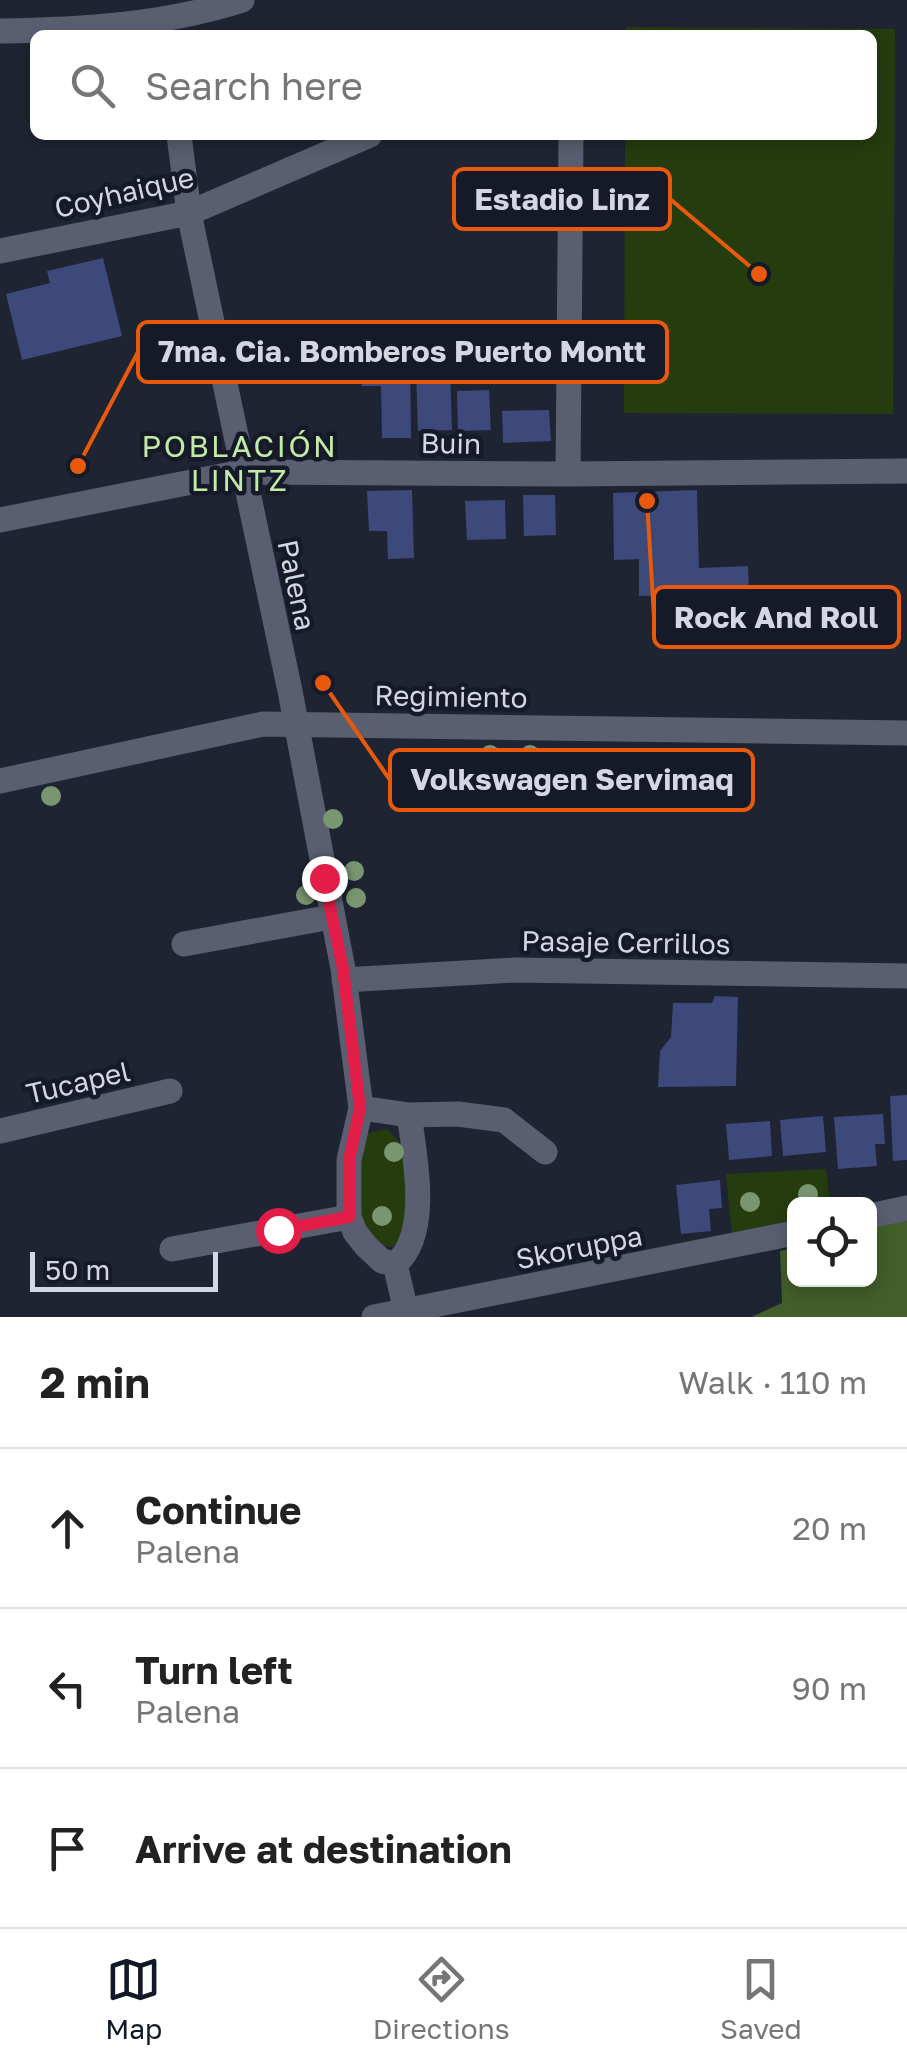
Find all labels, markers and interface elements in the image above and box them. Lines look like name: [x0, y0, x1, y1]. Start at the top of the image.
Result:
search box: [30, 30, 877, 140]
icon: search: [65, 58, 120, 113]
text: Search here: [145, 63, 363, 108]
street label: Coyhaique: [51, 160, 197, 224]
callout: Estadio Linz: [454, 169, 670, 229]
text: Estadio Linz: [474, 181, 650, 217]
callout: 7ma. Cia. Bomberos Puerto Montt: [138, 322, 667, 382]
text: 7ma. Cia. Bomberos Puerto Montt: [158, 333, 646, 369]
street label: Buin: [420, 426, 482, 460]
district label: POBLACIÓN LINTZ: [142, 428, 338, 498]
street label: Palena: [271, 537, 323, 633]
callout: Rock And Roll: [654, 587, 899, 647]
text: Rock And Roll: [674, 599, 878, 635]
street label: Regimiento: [374, 678, 528, 714]
callout: Volkswagen Servimaq: [390, 750, 753, 810]
text: Volkswagen Servimaq: [410, 761, 734, 797]
route end: [302, 856, 348, 902]
street label: Pasaje Cerrillos: [521, 924, 731, 960]
street label: Tucapel: [23, 1054, 133, 1110]
map controls: [787, 1197, 877, 1287]
button: locate: [787, 1197, 877, 1287]
route start: [256, 1208, 302, 1254]
street label: Skoruppa: [513, 1219, 645, 1275]
scale bar: [30, 1247, 218, 1292]
text: 50 m: [45, 1253, 110, 1286]
text: 2 min: [40, 1357, 150, 1407]
text: Walk · 110 m: [678, 1363, 867, 1401]
text: Continue: [135, 1487, 301, 1532]
icon: ahead: [40, 1501, 95, 1556]
text: 20 m: [792, 1509, 867, 1547]
text: Palena: [135, 1532, 240, 1570]
text: Turn left: [135, 1647, 293, 1692]
icon: left: [40, 1661, 95, 1716]
text: 90 m: [791, 1669, 867, 1707]
text: Palena: [135, 1692, 240, 1730]
icon: arrive: [40, 1821, 95, 1876]
text: Arrive at destination: [135, 1826, 512, 1871]
tab: Map: [105, 1952, 162, 2045]
tab: Directions: [373, 1952, 510, 2045]
tab: Saved: [720, 1952, 802, 2045]

